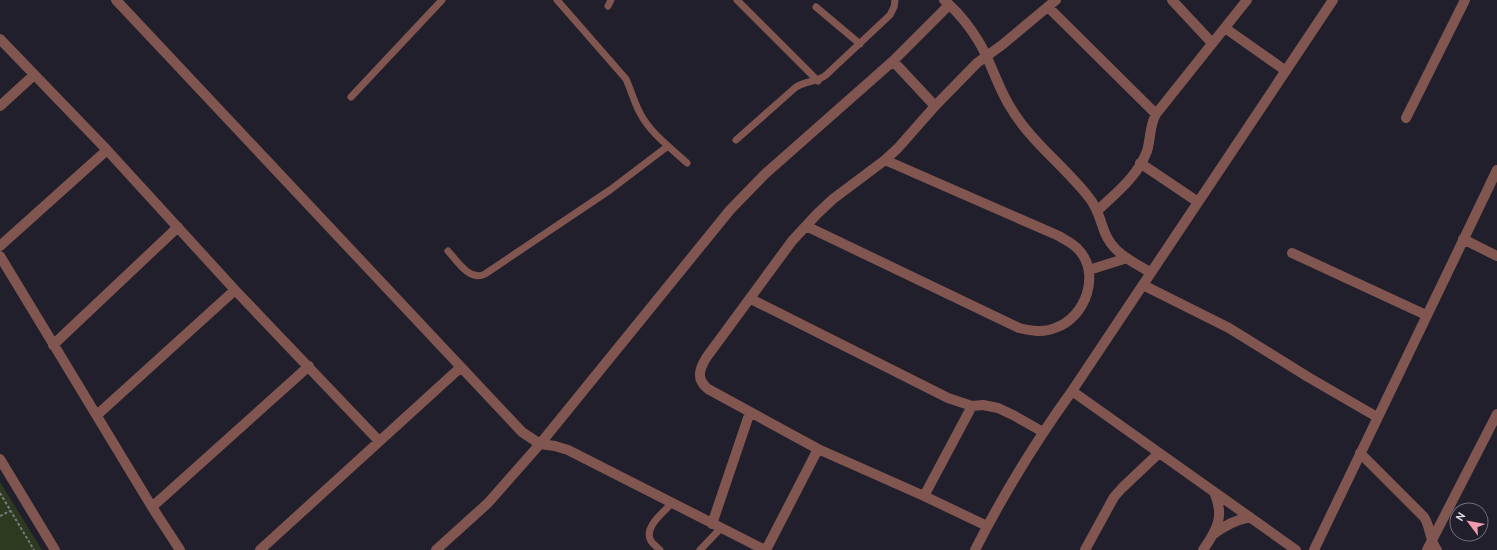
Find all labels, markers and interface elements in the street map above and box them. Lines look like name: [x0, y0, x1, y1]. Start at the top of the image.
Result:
north arrow: [1449, 502, 1489, 542]
text: N: [1453, 510, 1469, 524]

